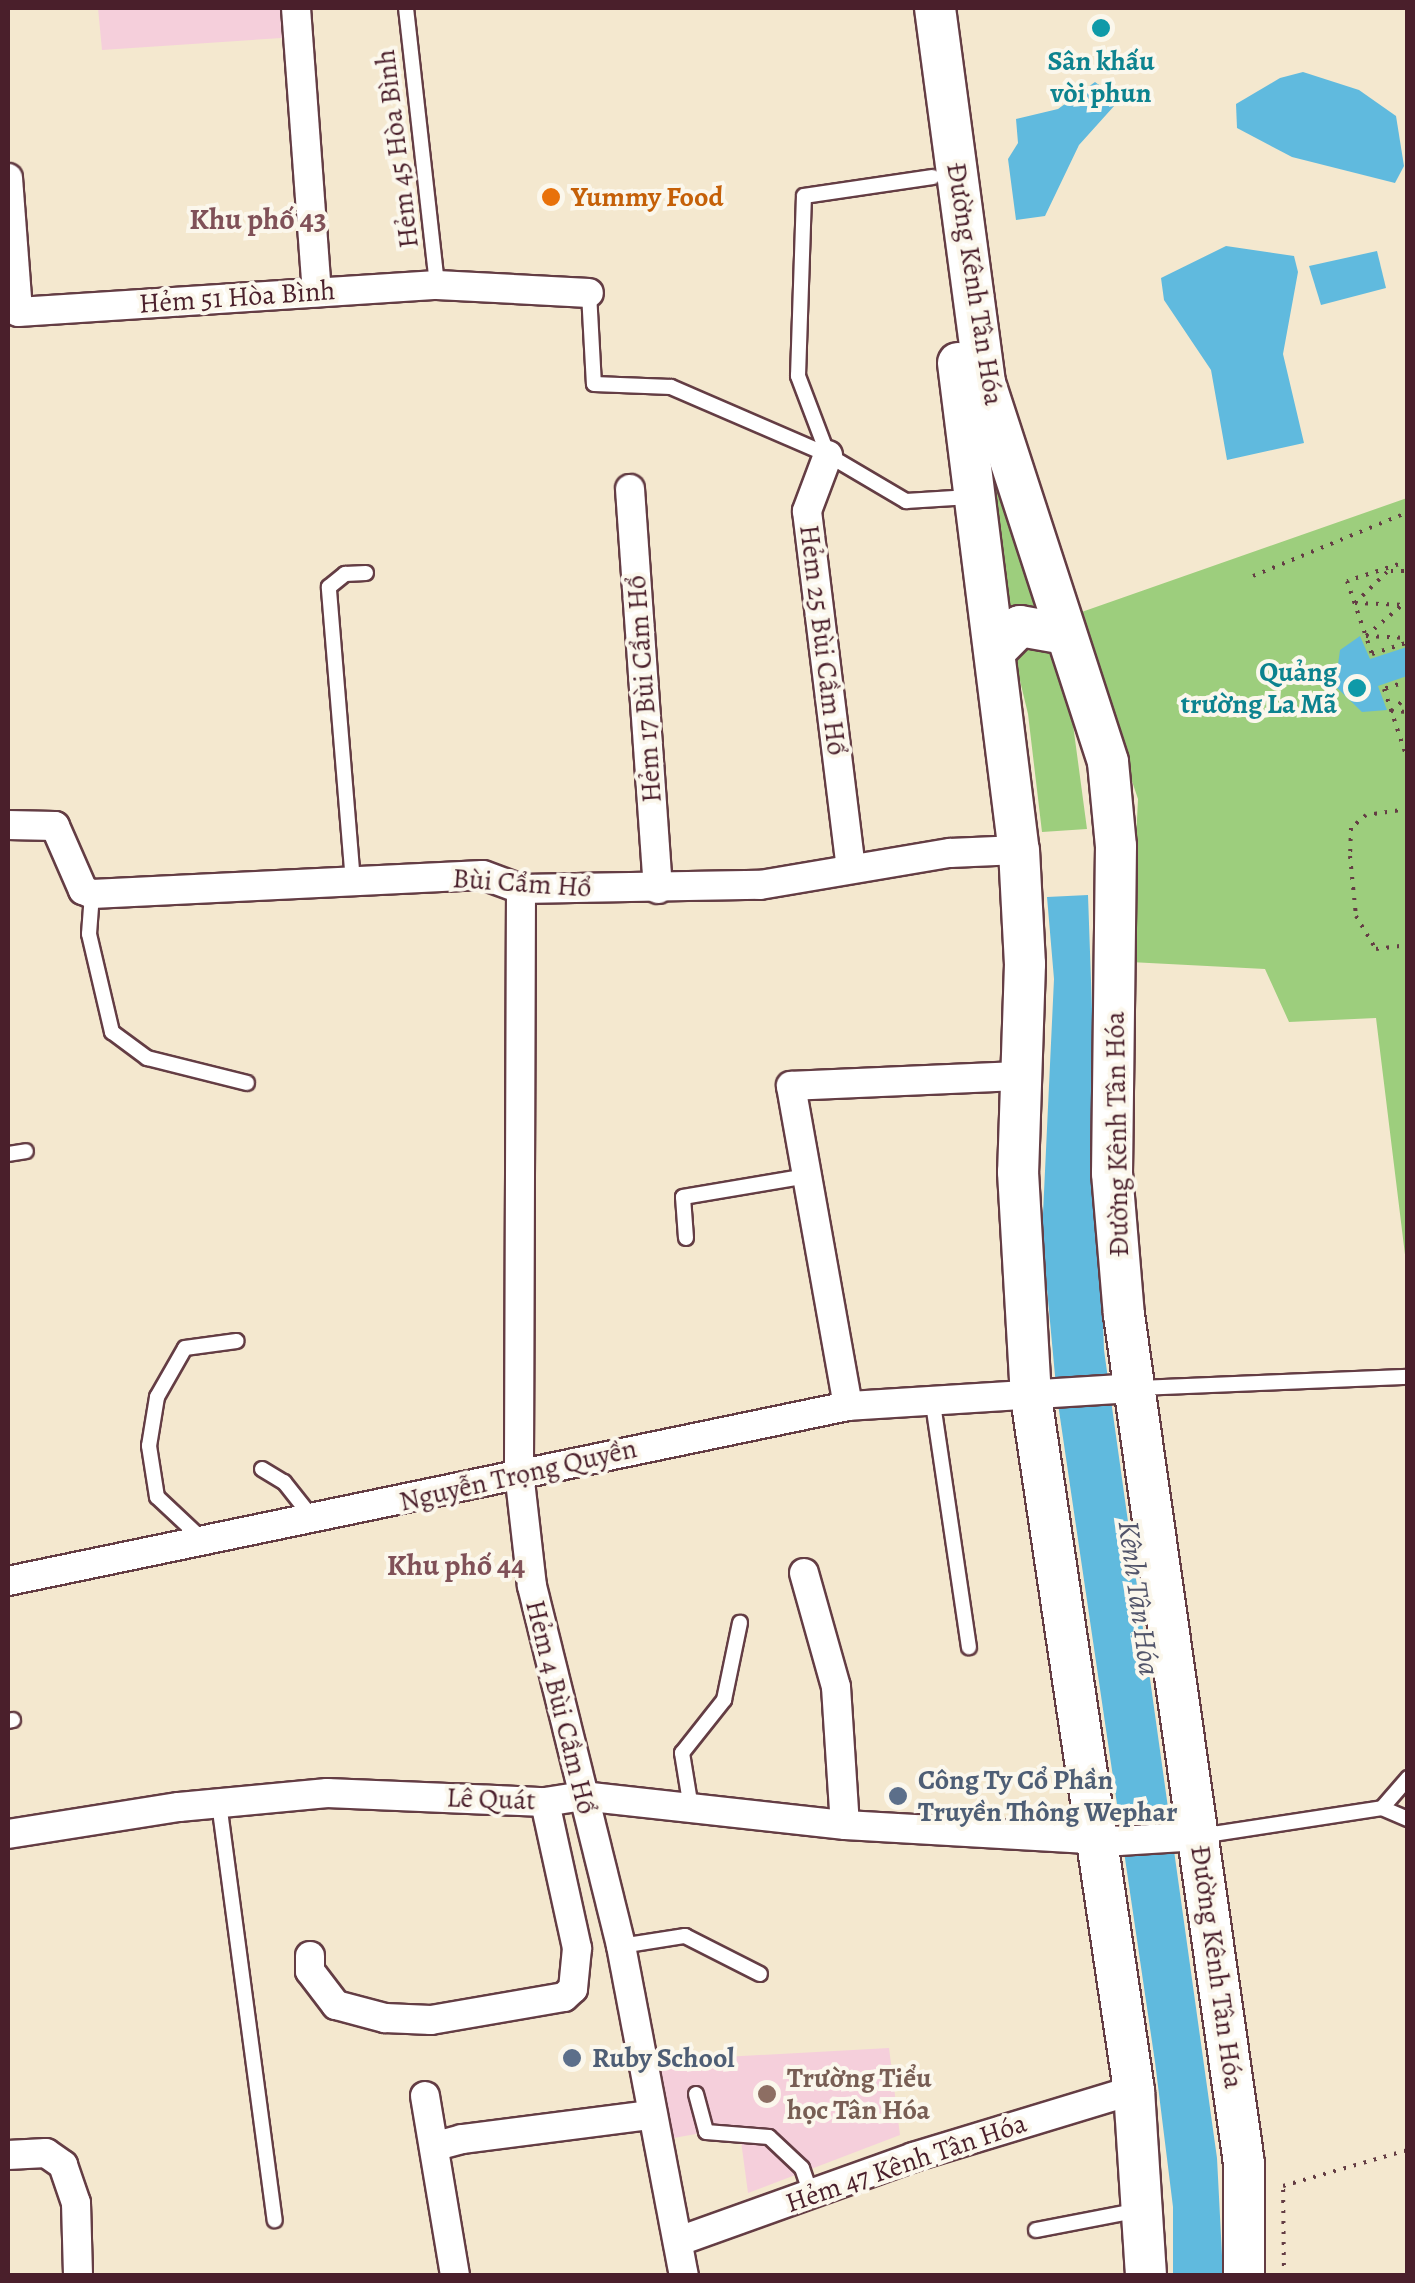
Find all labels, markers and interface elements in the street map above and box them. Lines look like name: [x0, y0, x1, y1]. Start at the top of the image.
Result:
marker: Sân khấu vòi phun: [1090, 17, 1112, 39]
place label: Sân khấu vòi phun: [1047, 44, 1155, 110]
street label: Hẻm 45 Hòa Bình: [368, 48, 426, 250]
street label: Đường Kênh Tân Hóa: [939, 160, 1011, 408]
place label: Yummy Food: [571, 180, 723, 214]
marker: Yummy Food: [540, 186, 562, 208]
district label: Khu phố 43: [189, 201, 327, 237]
street label: Hẻm 51 Hòa Bình: [138, 273, 336, 321]
street label: Hẻm 25 Bùi Cầm Hổ: [792, 523, 854, 757]
street label: Hẻm 17 Bùi Cẩm Hổ: [619, 574, 669, 804]
place label: Quảng trường La Mã: [1181, 655, 1337, 721]
marker: Quảng trường La Mã: [1346, 677, 1368, 699]
street label: Bùi Cẩm Hổ: [451, 861, 593, 905]
street label: Đường Kênh Tân Hóa: [1098, 1011, 1136, 1257]
street label: Nguyễn Trọng Quyền: [396, 1431, 640, 1519]
water label: Kênh Tân Hóa: [1110, 1518, 1168, 1678]
district label: Khu phố 44: [387, 1547, 525, 1583]
street label: Hẻm 4 Bùi Cầm Hổ: [518, 1597, 604, 1817]
place label: Công Ty Cổ Phần Truyền Thông Wephar: [918, 1763, 1177, 1829]
street label: Lê Quát: [446, 1781, 536, 1817]
marker: Công Ty Cổ Phần Truyền Thông Wephar: [887, 1785, 909, 1807]
street label: Đường Kênh Tân Hóa: [1183, 1843, 1251, 2091]
place label: Ruby School: [592, 2041, 735, 2075]
marker: Ruby School: [561, 2047, 583, 2069]
place label: Trường Tiểu học Tân Hóa: [787, 2061, 931, 2127]
marker: Trường Tiểu học Tân Hóa: [756, 2083, 778, 2105]
street label: Hẻm 47 Kênh Tân Hóa: [781, 2106, 1031, 2220]

